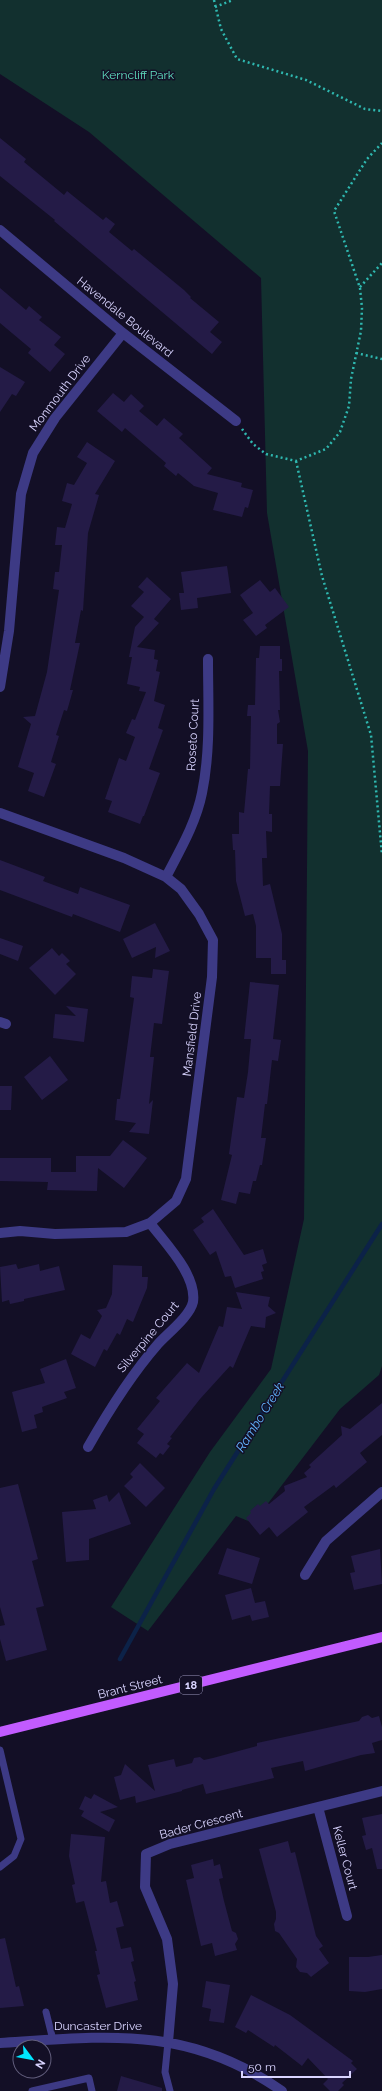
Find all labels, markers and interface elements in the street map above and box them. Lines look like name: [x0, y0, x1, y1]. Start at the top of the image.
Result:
park label: Kerncliff Park: [102, 68, 175, 82]
street label: Havendale Boulevard: [74, 274, 176, 360]
street label: Monmouth Drive: [27, 352, 93, 434]
street label: Roseto Court: [184, 698, 202, 772]
street label: Mansfield Drive: [180, 991, 204, 1077]
street label: Silverpine Court: [114, 1299, 182, 1375]
water label: Rambo Creek: [233, 1379, 287, 1455]
street label: Brant Street: [96, 1672, 164, 1702]
road number: 18: [180, 1676, 202, 1694]
street label: Bader Crescent: [158, 1806, 244, 1842]
street label: Keller Court: [330, 1824, 360, 1892]
street label: Duncaster Drive: [54, 2019, 142, 2033]
north arrow: [12, 2039, 52, 2079]
scale bar: [242, 2053, 350, 2079]
text: N: [32, 2057, 48, 2071]
text: 50 m: [248, 2060, 276, 2074]

